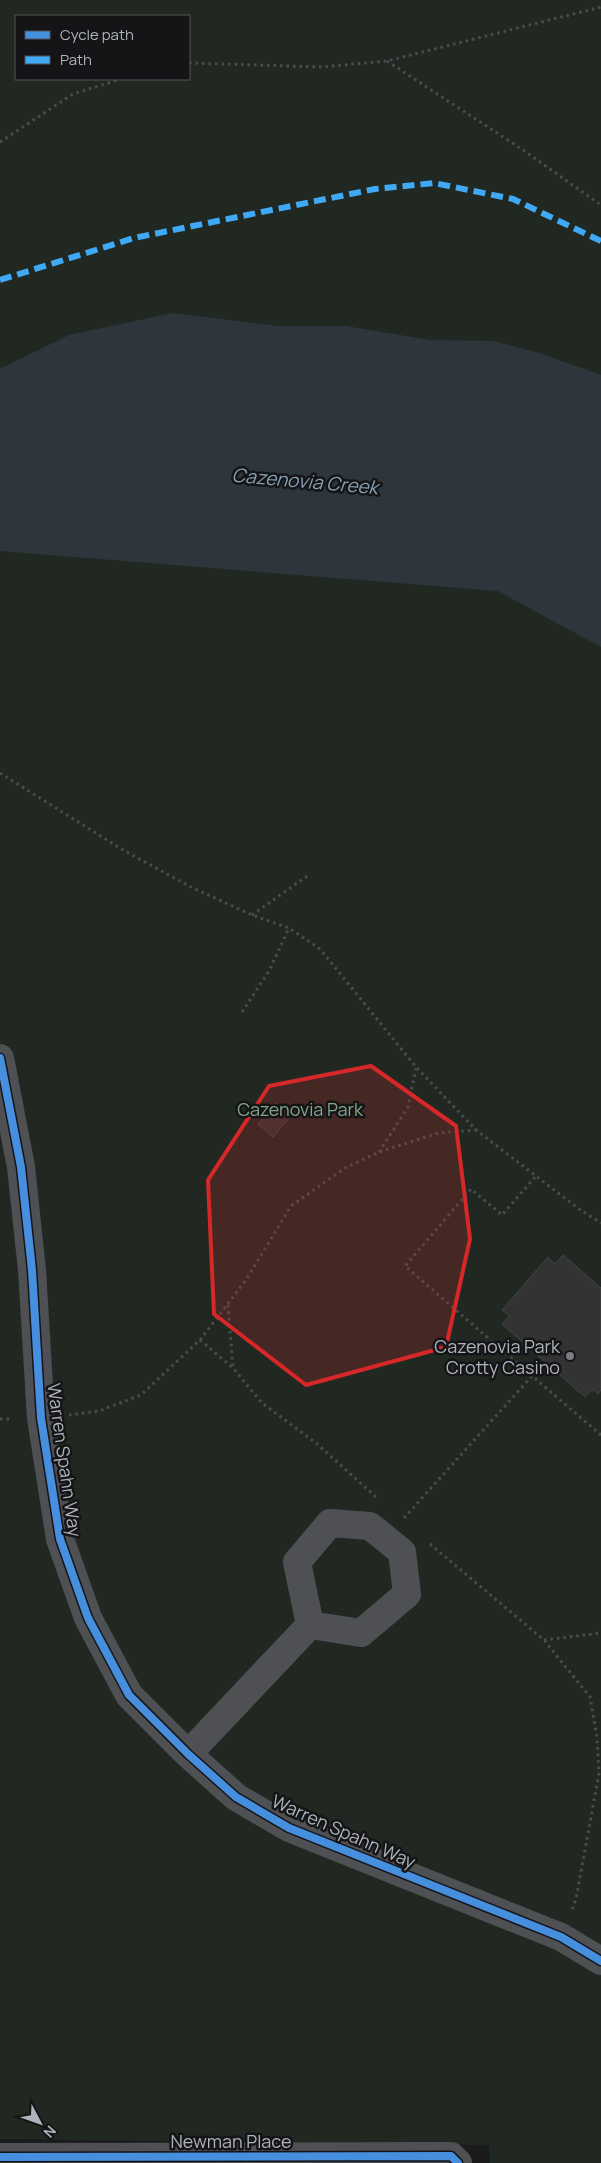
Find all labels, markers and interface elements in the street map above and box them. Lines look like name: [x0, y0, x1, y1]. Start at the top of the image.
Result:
legend: [15, 15, 190, 80]
text: Cycle path: [60, 24, 134, 45]
text: Path: [60, 49, 92, 70]
water label: Cazenovia Creek: [231, 462, 382, 501]
park label: Cazenovia Park: [237, 1097, 364, 1121]
place label: Cazenovia Park Crotty Casino: [434, 1334, 561, 1379]
marker: Cazenovia Park Crotty Casino: [564, 1350, 576, 1362]
street label: Warren Spahn Way: [42, 1382, 88, 1539]
street label: Warren Spahn Way: [268, 1788, 420, 1874]
north arrow: [15, 2098, 65, 2148]
text: N: [40, 2122, 61, 2142]
street label: Newman Place: [170, 2129, 292, 2153]

